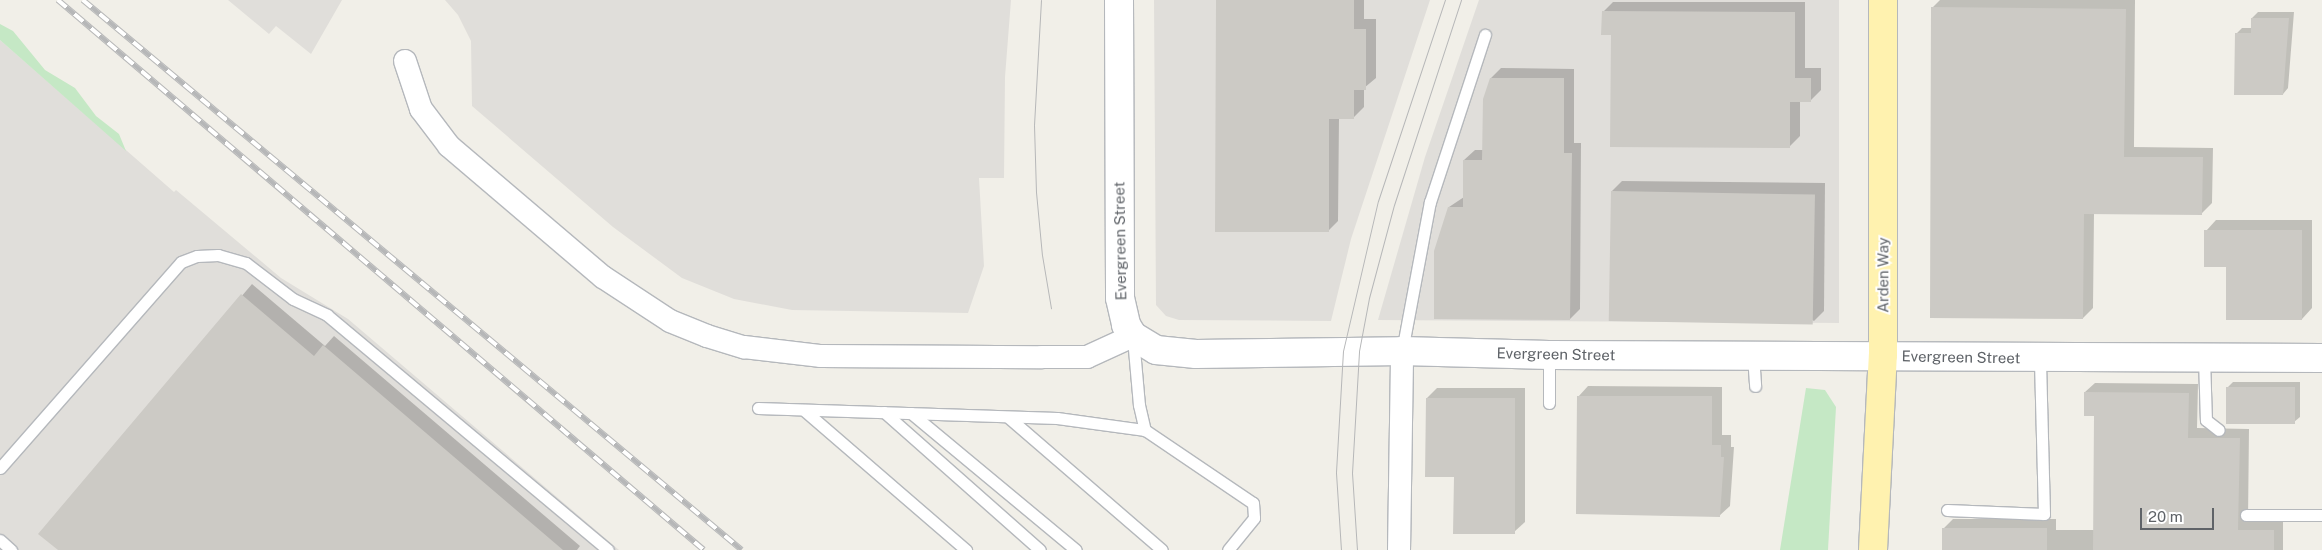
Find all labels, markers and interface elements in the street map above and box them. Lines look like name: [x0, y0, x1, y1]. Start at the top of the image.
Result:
street label: Evergreen Street: [1110, 181, 1130, 301]
street label: Arden Way: [1874, 237, 1892, 313]
street label: Evergreen Street: [1496, 344, 1616, 364]
street label: Evergreen Street: [1901, 347, 2021, 367]
scale bar: [2142, 498, 2216, 530]
text: 20 m: [2148, 508, 2183, 525]

